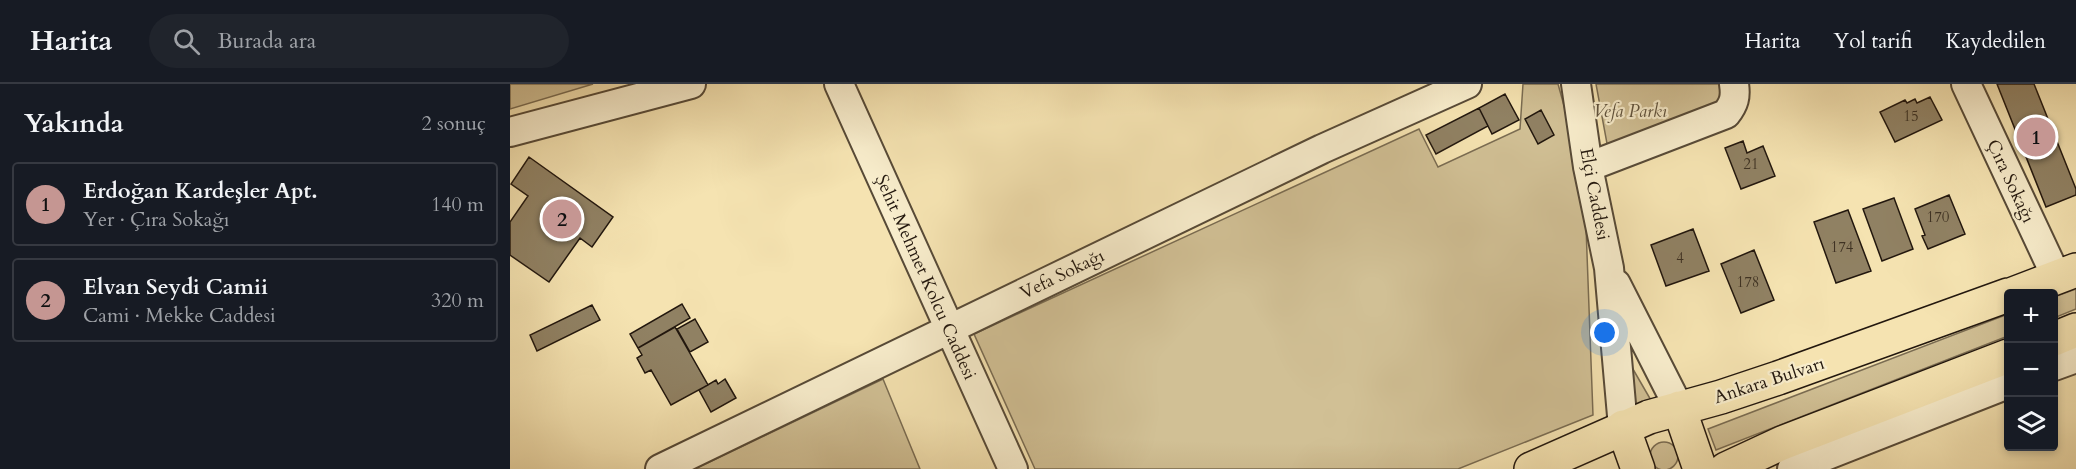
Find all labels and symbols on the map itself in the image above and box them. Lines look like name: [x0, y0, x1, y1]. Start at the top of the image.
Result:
park label: Vefa Parkı: [1593, 99, 1667, 124]
house number: 15: [1903, 106, 1919, 126]
pin: 1: [2016, 115, 2056, 160]
street label: Çıra Sokağı: [1980, 135, 2041, 227]
street label: Elçi Caddesi: [1573, 146, 1616, 243]
house number: 21: [1743, 154, 1759, 174]
street label: Şehit Mehmet Kolcu Caddesi: [869, 171, 982, 384]
pin: 2: [542, 196, 582, 242]
house number: 170: [1926, 207, 1950, 227]
house number: 174: [1830, 237, 1854, 257]
street label: Vefa Sokağı: [1016, 243, 1109, 306]
house number: 4: [1676, 248, 1684, 268]
house number: 178: [1736, 272, 1760, 292]
your location: [1590, 318, 1619, 347]
street label: Ankara Bulvarı: [1711, 351, 1828, 410]

